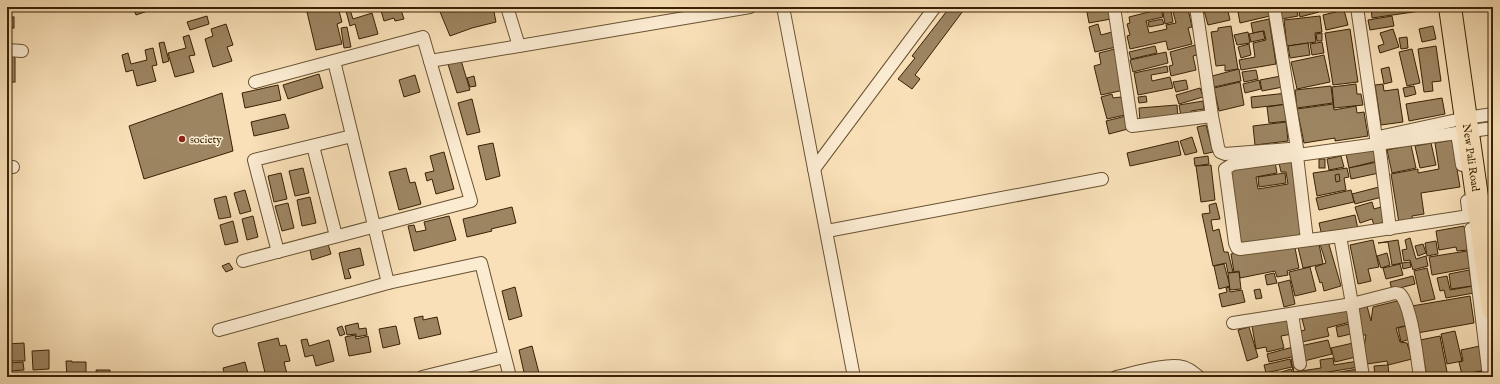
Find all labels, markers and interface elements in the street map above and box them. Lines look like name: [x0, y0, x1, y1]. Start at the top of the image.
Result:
street label: New Pali Road: [1459, 123, 1482, 193]
place label: society: [190, 133, 222, 147]
marker: society: [177, 134, 187, 144]

